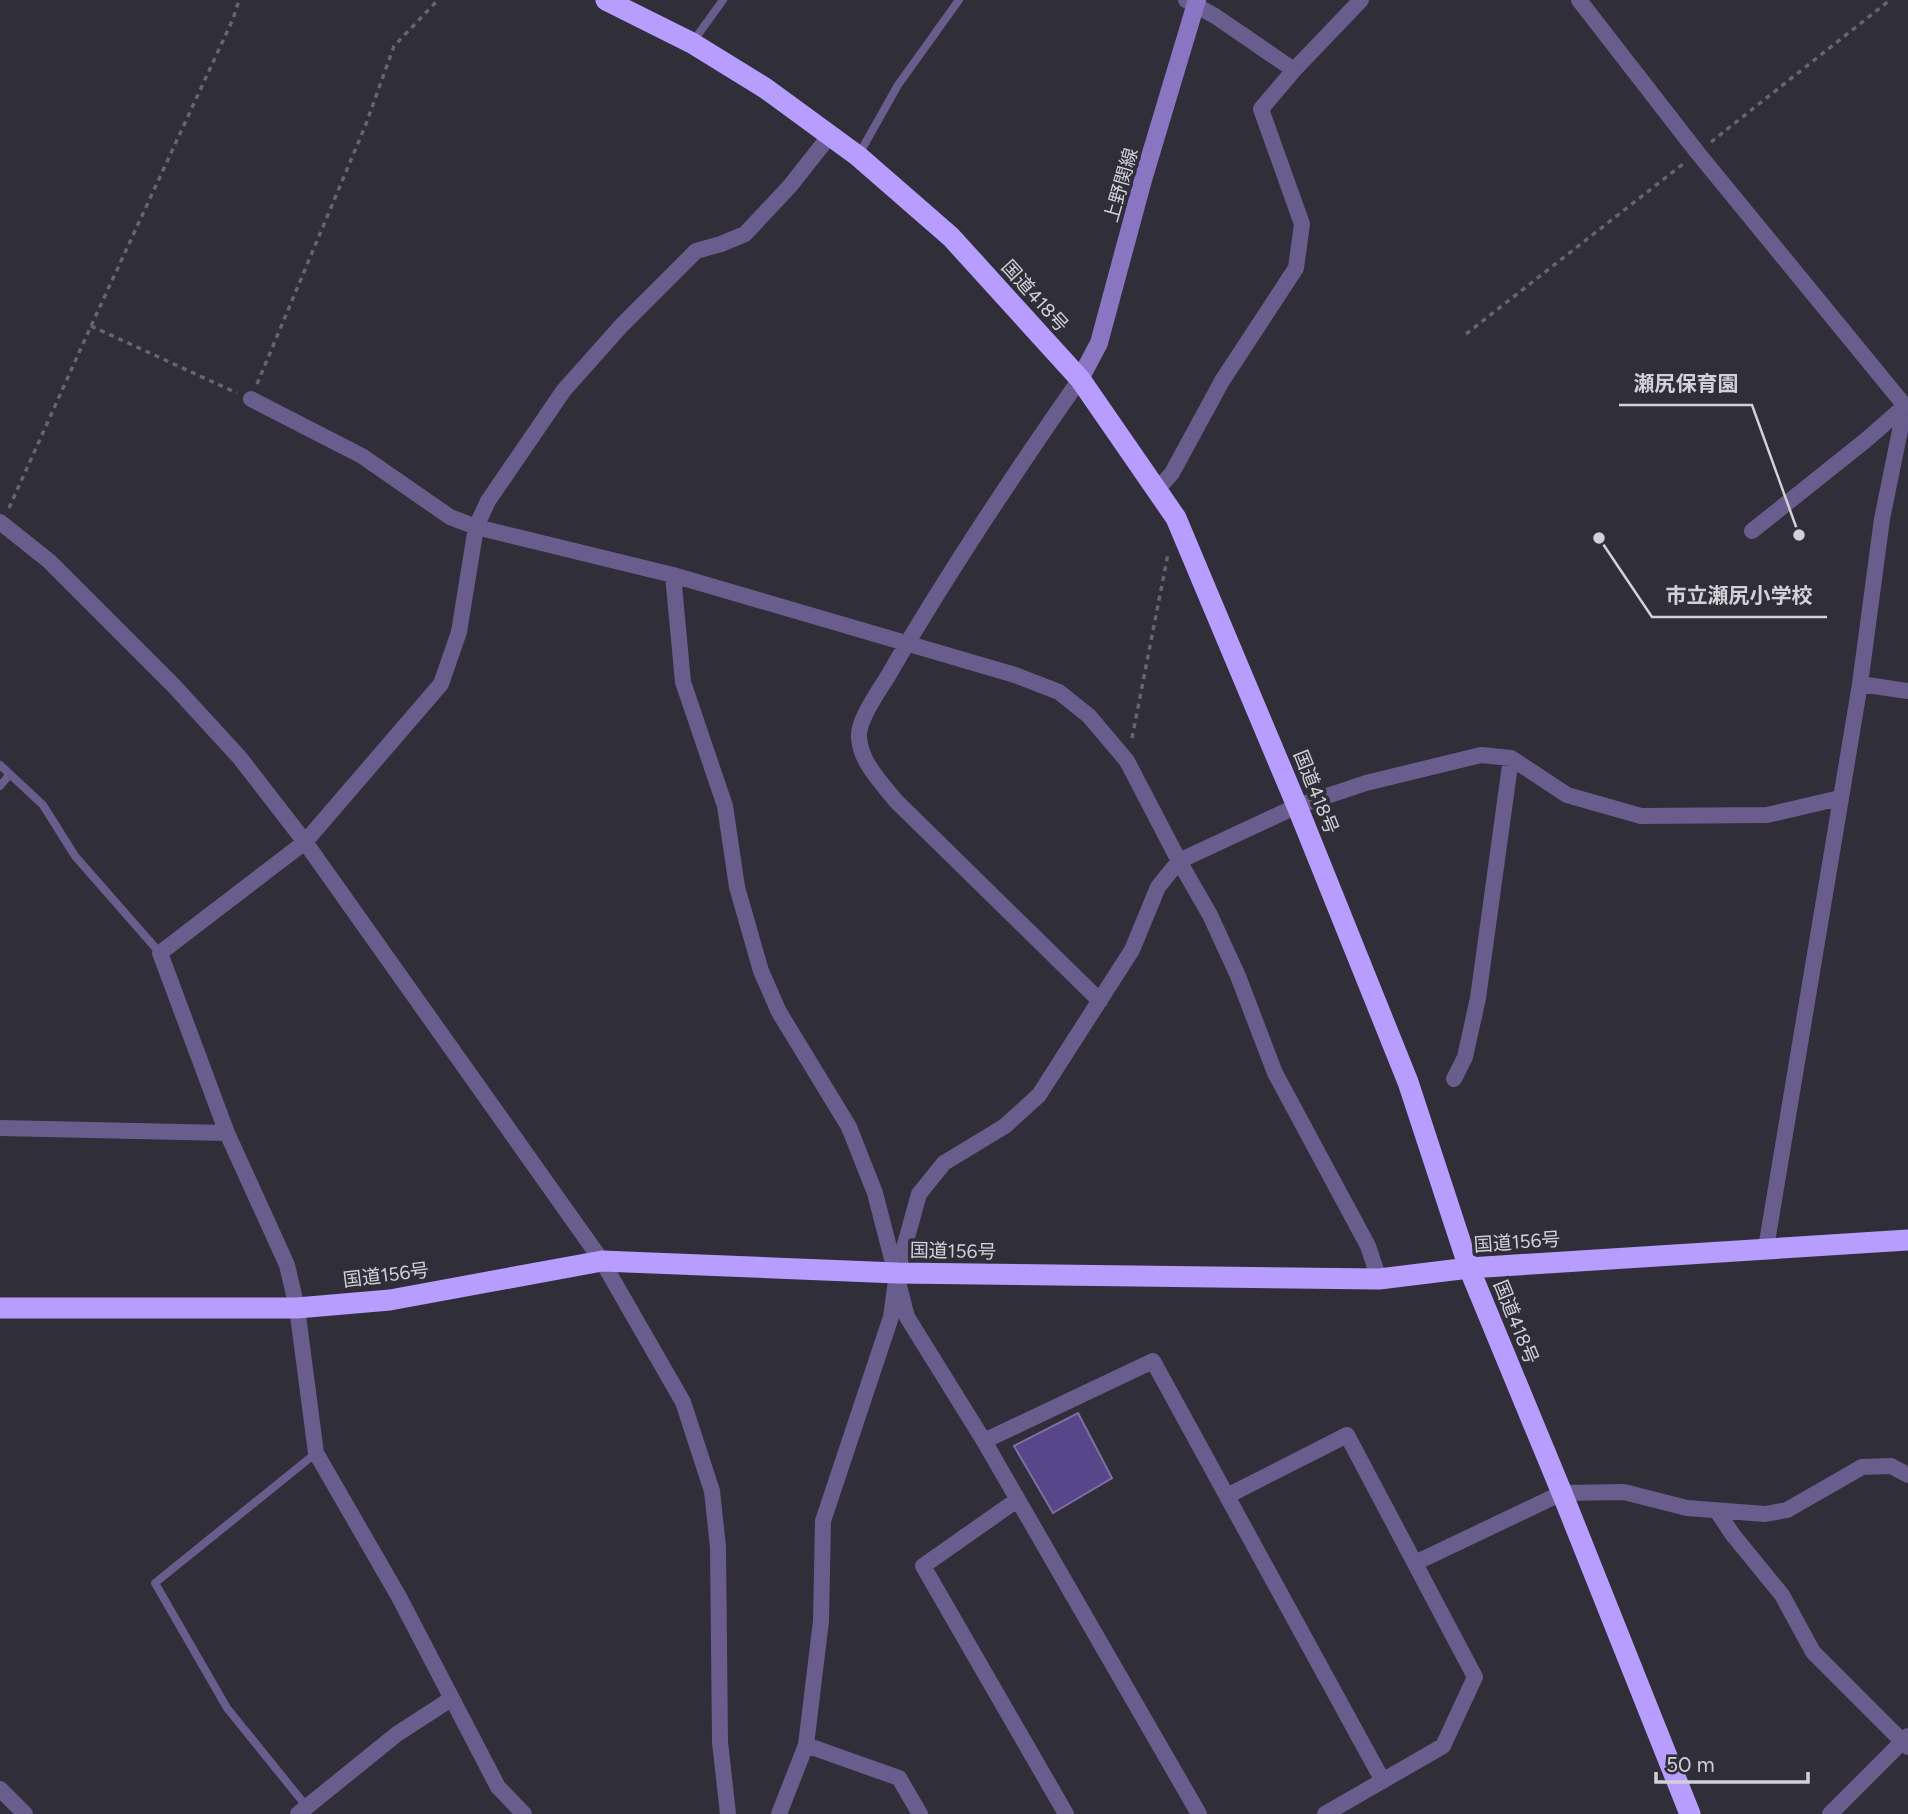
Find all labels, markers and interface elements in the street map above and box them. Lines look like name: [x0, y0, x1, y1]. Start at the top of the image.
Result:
street label: 上野関線: [1099, 145, 1143, 225]
street label: 国道418号: [997, 255, 1073, 337]
callout: 瀬尻保育園: [1619, 363, 1752, 405]
text: 瀬尻保育園: [1634, 371, 1739, 396]
callout: 市立瀬尻小学校: [1652, 575, 1827, 617]
text: 市立瀬尻小学校: [1666, 583, 1813, 608]
street label: 国道418号: [1289, 747, 1343, 837]
street label: 国道156号: [1473, 1228, 1561, 1256]
street label: 国道156号: [910, 1239, 996, 1263]
street label: 国道156号: [342, 1258, 430, 1292]
street label: 国道418号: [1489, 1277, 1543, 1367]
scale bar: [1656, 1741, 1808, 1785]
text: 50 m: [1666, 1752, 1715, 1777]

